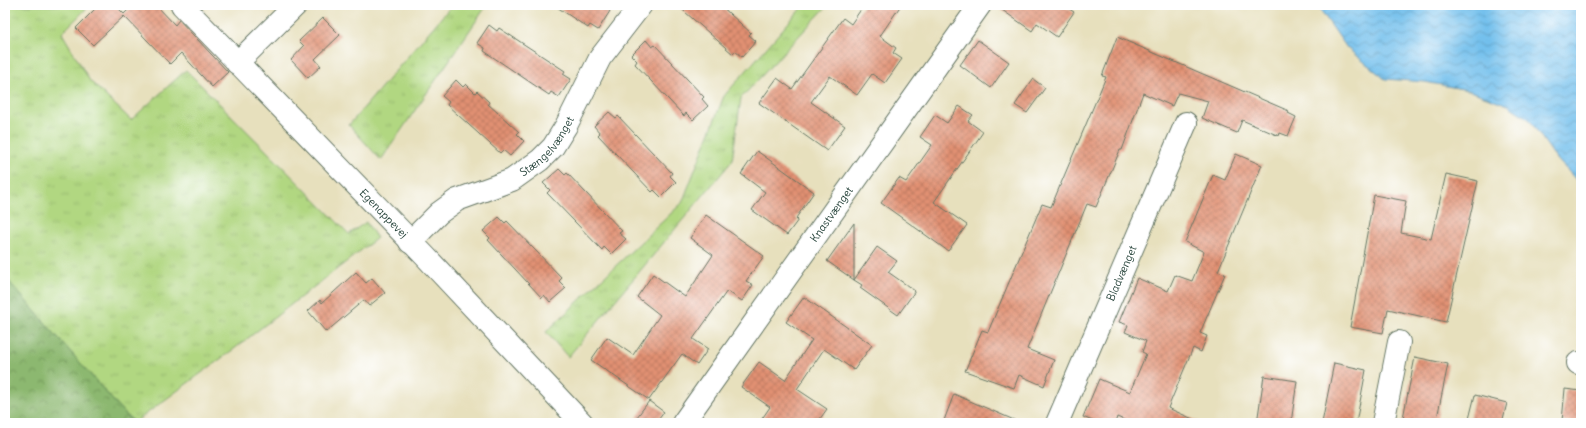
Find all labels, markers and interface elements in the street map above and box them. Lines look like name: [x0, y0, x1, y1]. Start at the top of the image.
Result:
street label: Stængelvænget: [517, 114, 577, 179]
street label: Knastvænget: [807, 184, 856, 245]
street label: Egenappevej: [357, 186, 411, 241]
street label: Bladvænget: [1103, 243, 1140, 303]

